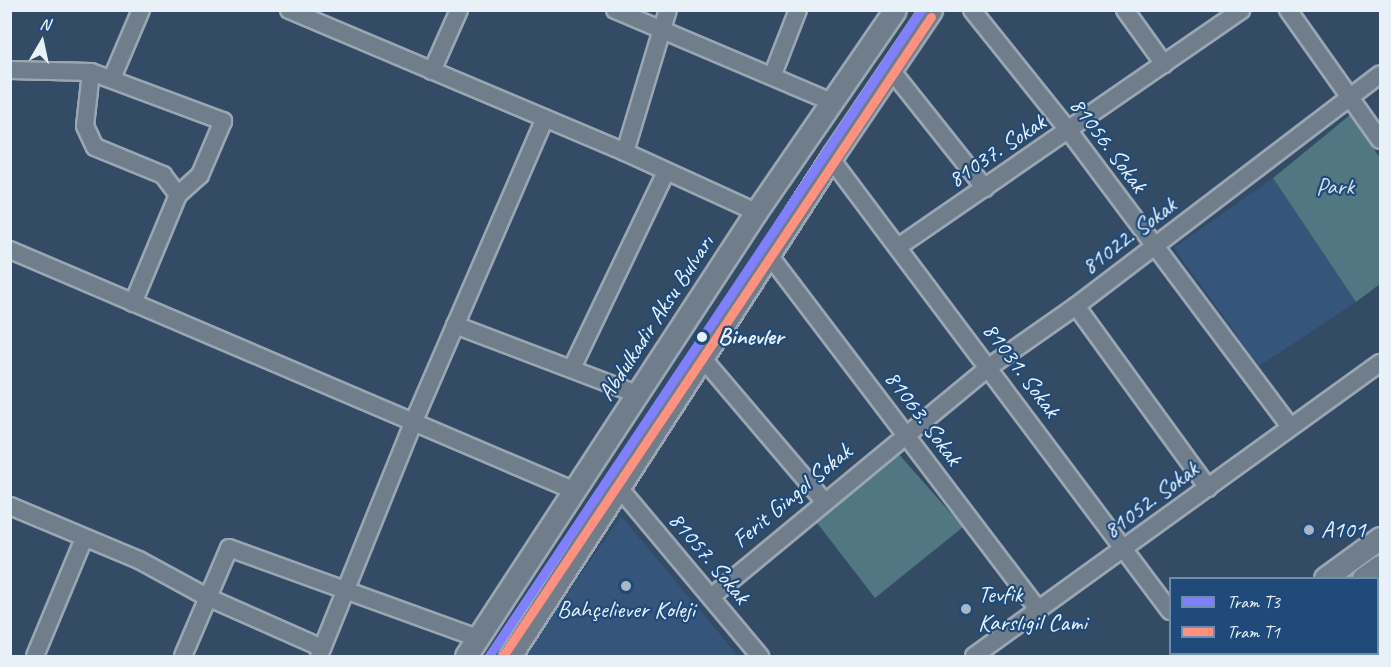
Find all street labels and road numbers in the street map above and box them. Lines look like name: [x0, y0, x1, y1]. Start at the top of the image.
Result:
street label: 81056. Sokak: [1063, 92, 1153, 198]
street label: 81037. Sokak: [943, 108, 1051, 194]
street label: 81022. Sokak: [1076, 191, 1182, 281]
street label: Abdulkadir Aksu Bulvarı: [592, 230, 720, 406]
street label: 81031. Sokak: [976, 317, 1066, 423]
street label: 81063. Sokak: [878, 365, 968, 471]
street label: Ferit Gingol Sokak: [727, 438, 857, 554]
street label: 81052. Sokak: [1098, 455, 1204, 545]
street label: 81057. Sokak: [662, 506, 756, 610]

